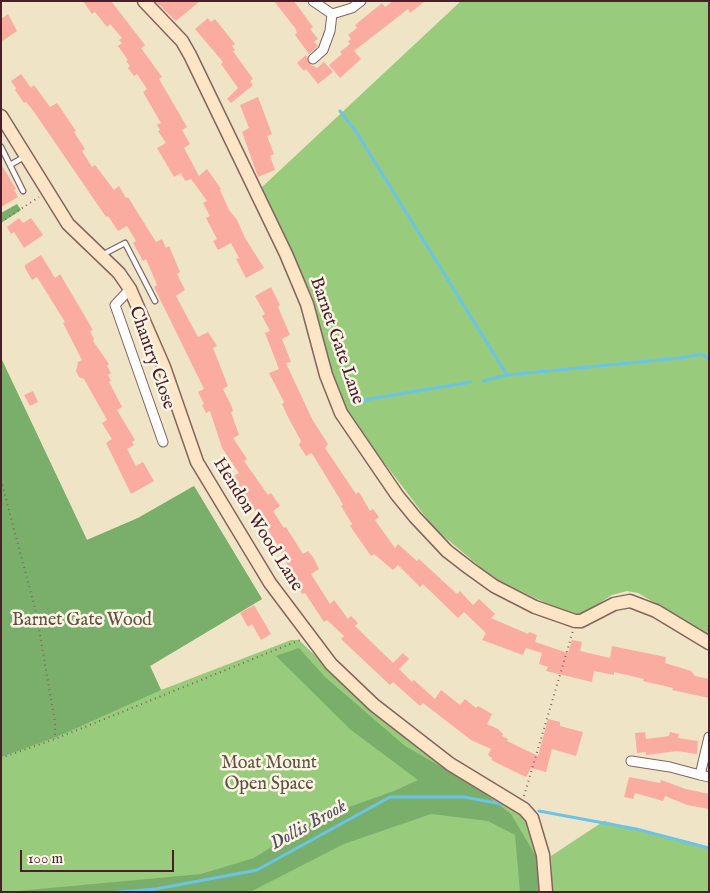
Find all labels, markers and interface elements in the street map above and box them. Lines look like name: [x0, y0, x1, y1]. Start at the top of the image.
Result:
street label: Barnet Gate Lane: [304, 275, 368, 407]
street label: Chantry Close: [123, 304, 179, 412]
street label: Hendon Wood Lane: [207, 454, 307, 596]
park label: Barnet Gate Wood: [12, 610, 152, 632]
park label: Moat Mount Open Space: [221, 753, 317, 796]
water label: Dollis Brook: [267, 796, 351, 856]
scale bar: [22, 840, 176, 872]
text: 100 m: [28, 849, 63, 868]

